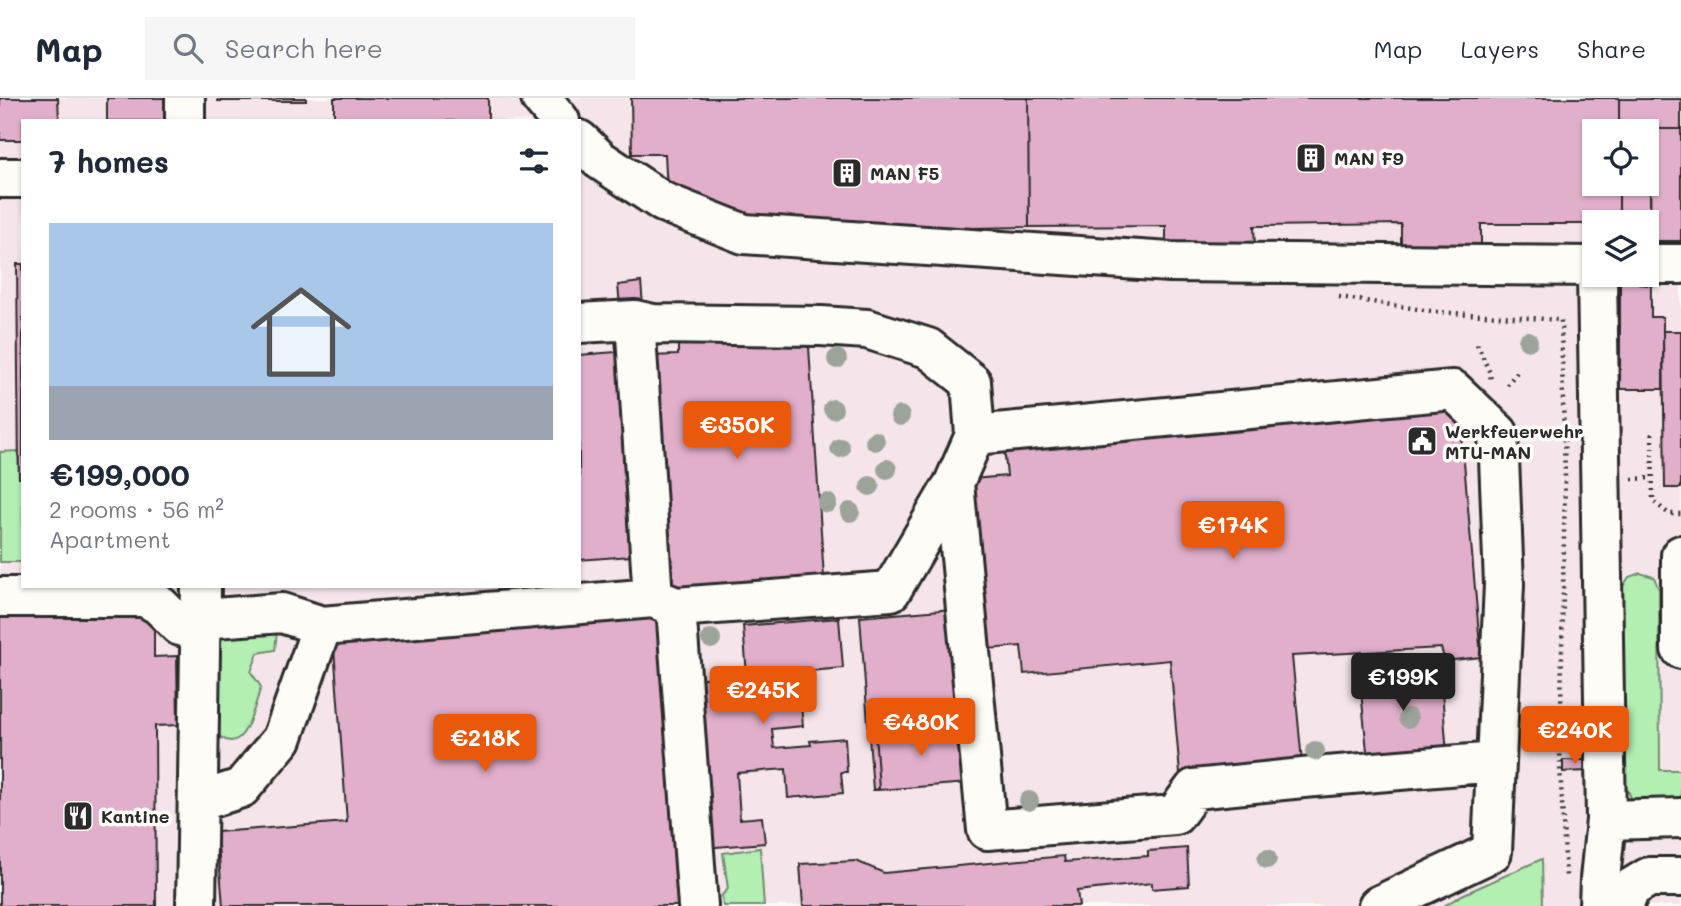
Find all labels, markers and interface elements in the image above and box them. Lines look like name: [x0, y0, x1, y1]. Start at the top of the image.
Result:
search box: [145, 17, 635, 80]
text: Map: [35, 27, 103, 70]
icon: search: [169, 29, 207, 67]
text: Search here: [225, 31, 383, 65]
text: Map: [1374, 33, 1422, 64]
text: Layers: [1460, 33, 1539, 64]
text: Share: [1577, 33, 1646, 64]
map controls: [1582, 119, 1659, 287]
button: locate: [1582, 119, 1659, 196]
text: 7 homes: [49, 141, 169, 181]
building icon: MAN F9: [1294, 141, 1328, 175]
icon: filters: [515, 142, 553, 180]
place label: MAN F9: [1334, 146, 1404, 170]
building icon: MAN F5: [830, 156, 864, 190]
place label: MAN F5: [870, 161, 939, 185]
button: layers: [1582, 210, 1659, 287]
icon: home: [238, 269, 364, 395]
pin: €350K: [688, 402, 786, 461]
text: €350K: [699, 409, 775, 439]
place label: Werkfeuerwehr MTU-MAN: [1445, 419, 1583, 464]
public building icon: Werkfeuerwehr MTU-MAN: [1405, 424, 1439, 458]
text: €199,000: [49, 454, 190, 494]
text: 2 rooms · 56 m²: [49, 494, 224, 524]
pin: €174K: [1184, 502, 1282, 561]
text: €174K: [1197, 509, 1269, 539]
text: Apartment: [49, 524, 171, 554]
pin: €199K: [1354, 654, 1452, 713]
text: €199K: [1367, 661, 1439, 691]
pin: €245K: [714, 666, 812, 726]
text: €245K: [726, 674, 800, 704]
pin: €480K: [872, 698, 970, 758]
text: €480K: [882, 706, 960, 736]
pin: €240K: [1526, 706, 1624, 766]
pin: €218K: [436, 714, 534, 774]
text: €240K: [1537, 714, 1613, 744]
text: €218K: [449, 722, 521, 752]
restaurant icon: Kantine: [61, 799, 95, 833]
place label: Kantine: [101, 804, 170, 828]

